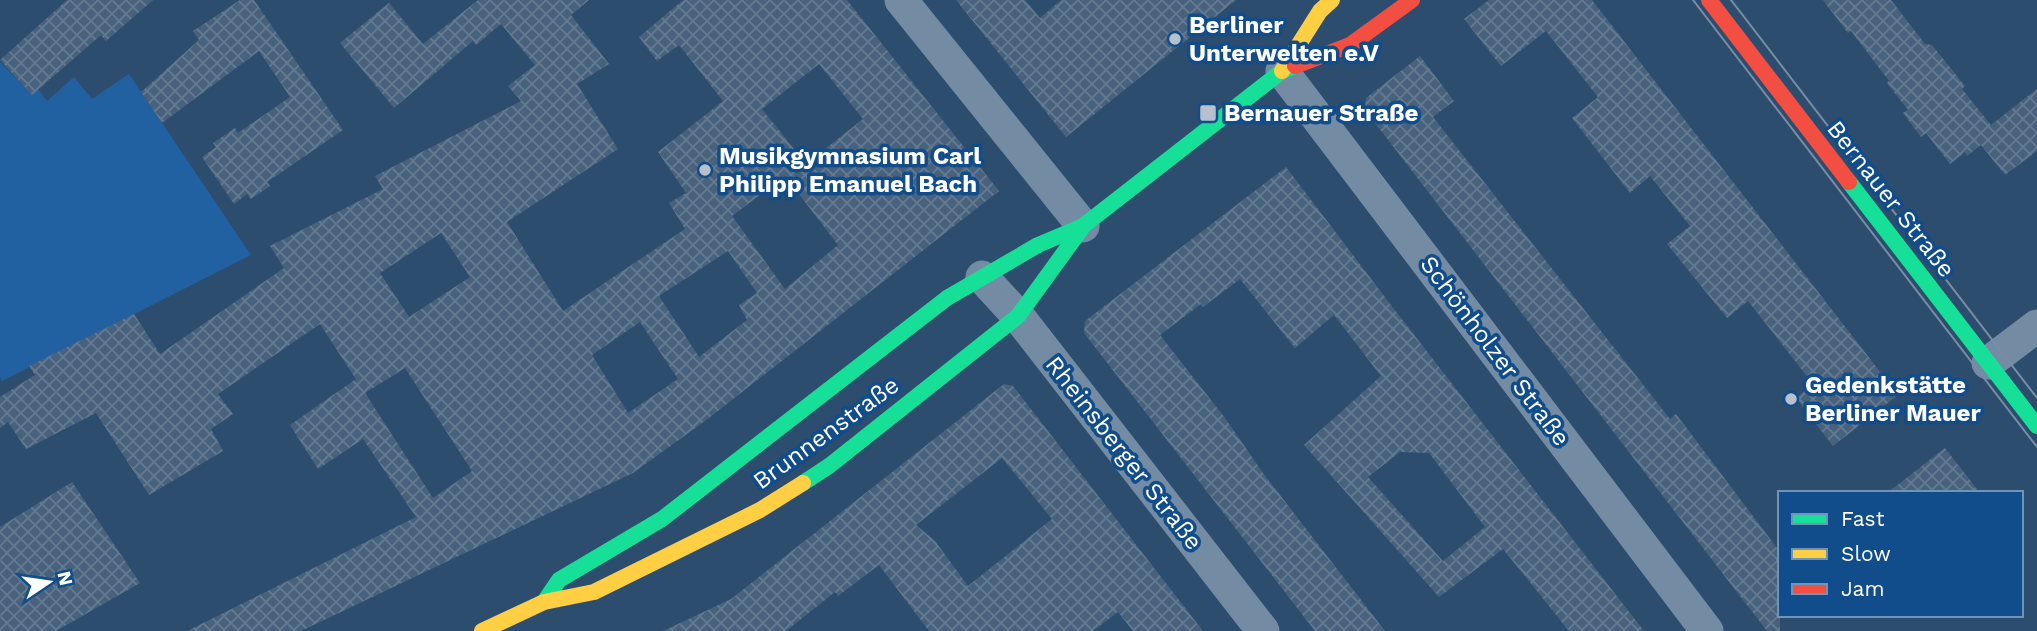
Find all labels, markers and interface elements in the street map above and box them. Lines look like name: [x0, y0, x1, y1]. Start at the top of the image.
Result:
place label: Berliner Unterwelten e.V: [1189, 11, 1379, 67]
marker: Berliner Unterwelten e.V: [1167, 31, 1183, 47]
place label: Bernauer Straße: [1224, 99, 1419, 127]
marker: Bernauer Straße: [1198, 103, 1218, 123]
street label: Bernauer Straße: [1821, 115, 1961, 283]
place label: Musikgymnasium Carl Philipp Emanuel Bach: [719, 142, 981, 198]
marker: Musikgymnasium Carl Philipp Emanuel Bach: [697, 162, 713, 178]
street label: Schönholzer Straße: [1414, 251, 1576, 451]
street label: Rheinsberger Straße: [1040, 351, 1208, 555]
street label: Brunnenstraße: [748, 371, 904, 495]
place label: Gedenkstätte Berliner Mauer: [1805, 371, 1981, 427]
marker: Gedenkstätte Berliner Mauer: [1783, 391, 1799, 407]
legend: [1778, 491, 2023, 617]
text: Fast: [1841, 506, 1885, 531]
text: Slow: [1841, 541, 1891, 566]
north arrow: [14, 547, 84, 617]
text: N: [52, 569, 78, 588]
text: Jam: [1841, 576, 1884, 601]

